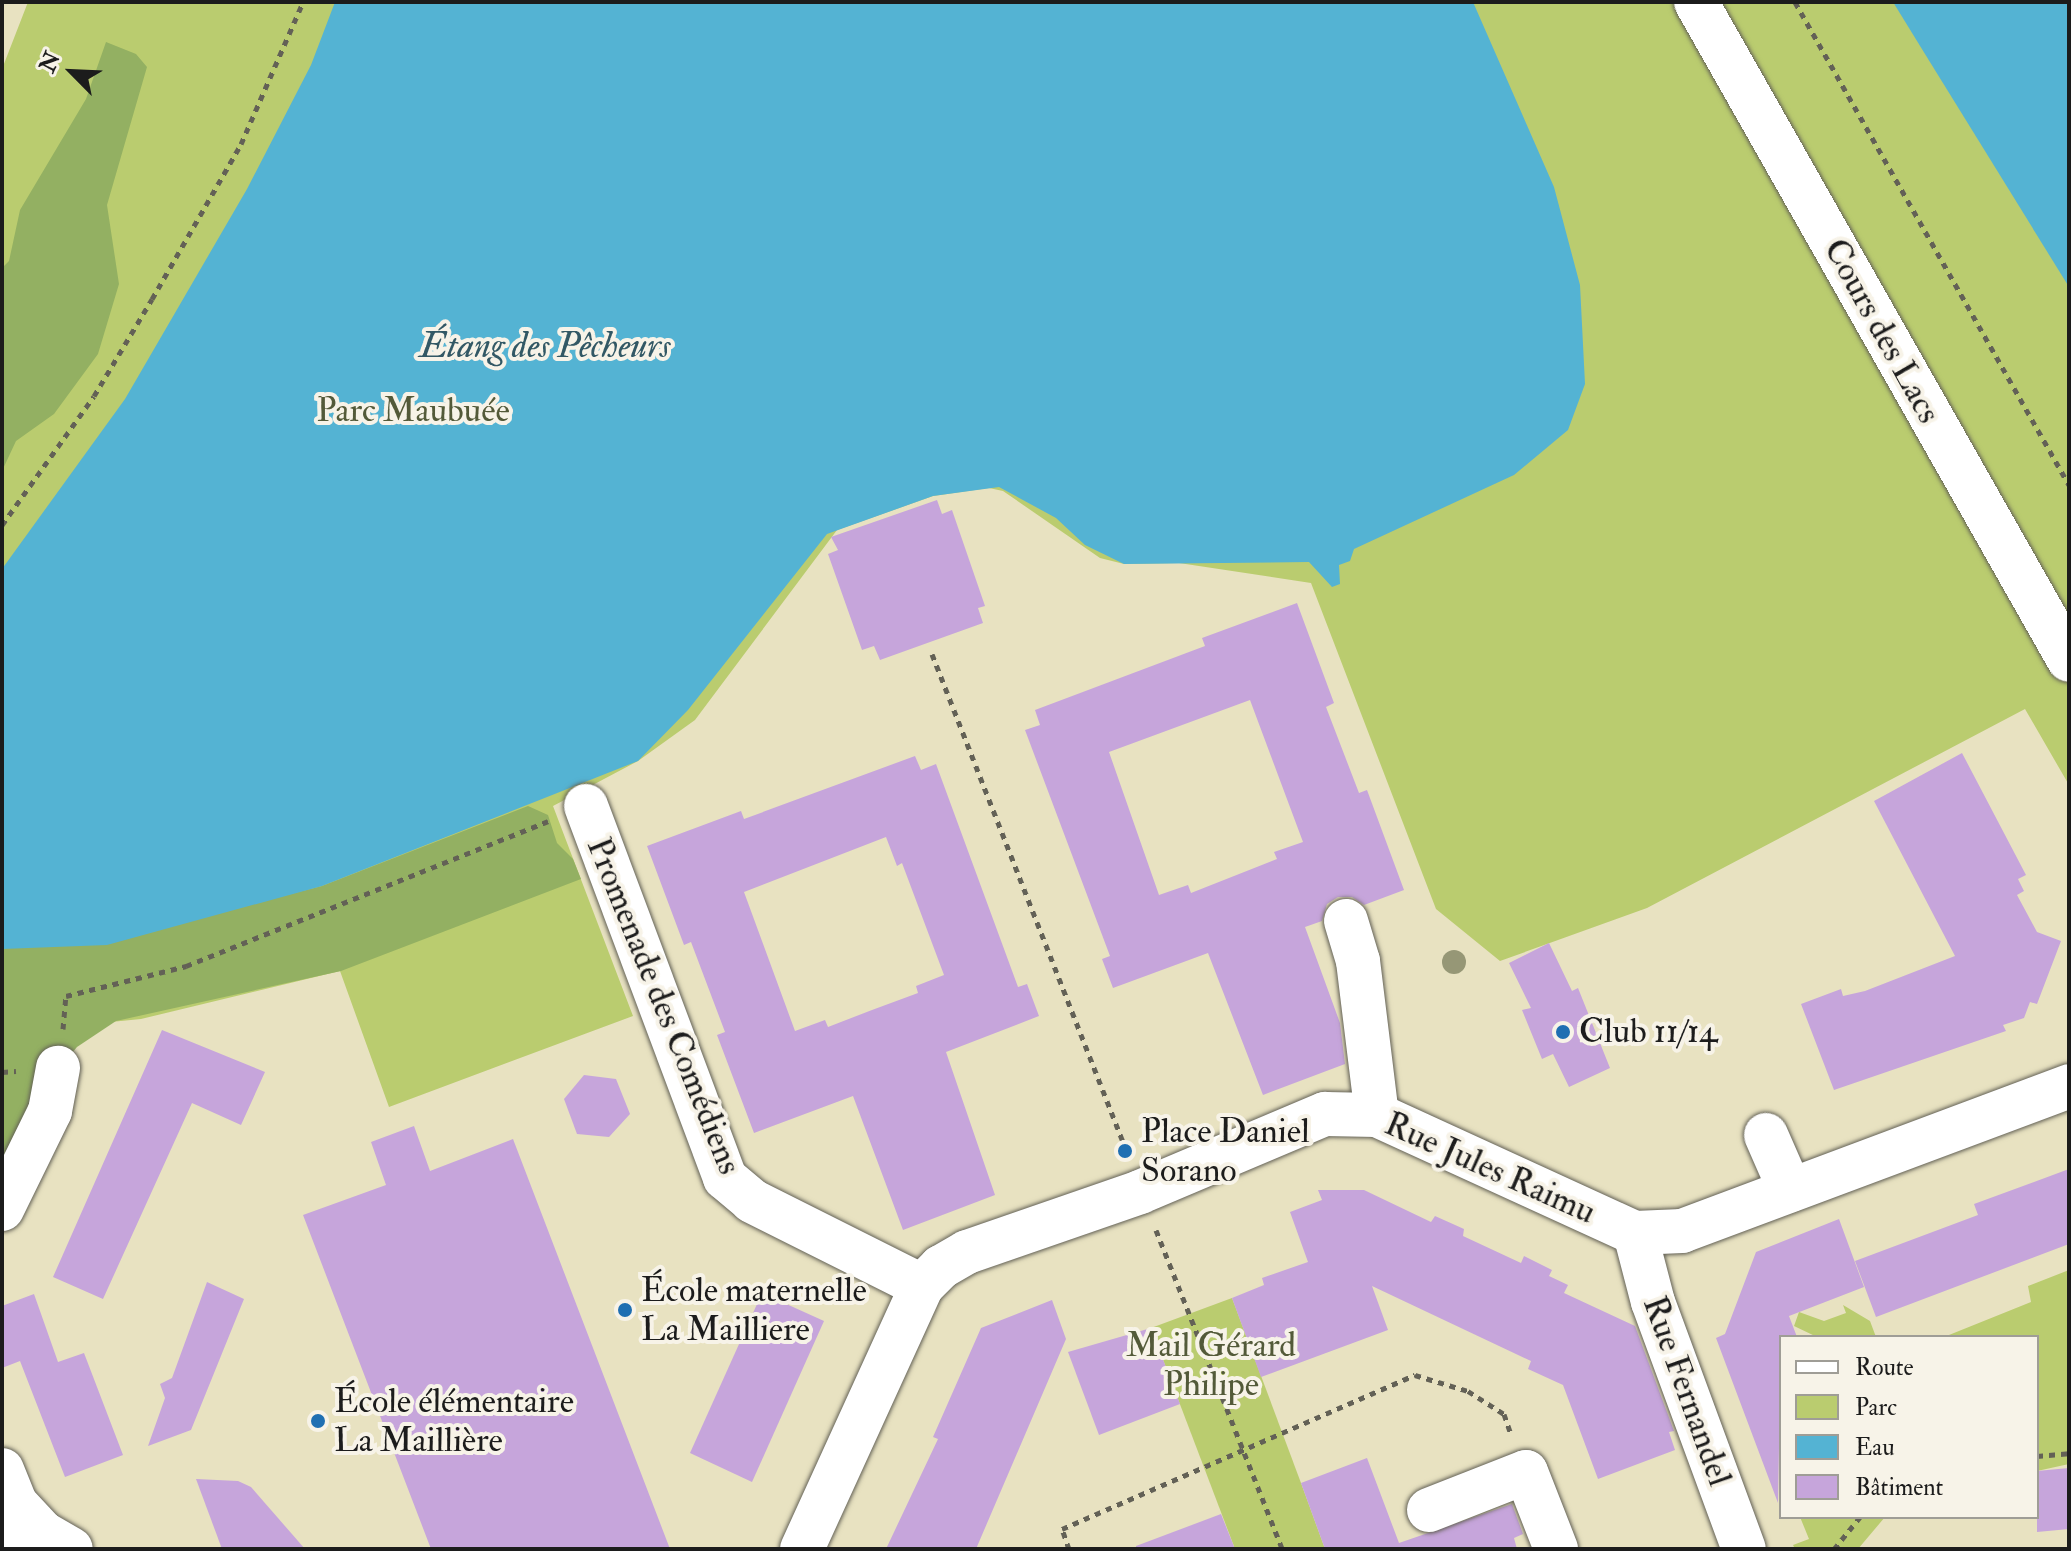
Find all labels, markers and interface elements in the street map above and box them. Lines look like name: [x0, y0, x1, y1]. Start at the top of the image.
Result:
north arrow: [32, 32, 112, 112]
text: N: [33, 48, 67, 77]
street label: Cours des Lacs: [1815, 232, 1949, 430]
water label: Étang des Pêcheurs: [420, 324, 670, 368]
park label: Parc Maubuée: [316, 391, 510, 431]
street label: Promenade des Comédiens: [578, 832, 750, 1180]
place label: Club 11/14: [1579, 1012, 1717, 1052]
marker: Club 11/14: [1554, 1023, 1572, 1041]
street label: Rue Jules Raimu: [1378, 1103, 1602, 1233]
place label: Place Daniel Sorano: [1141, 1111, 1310, 1190]
marker: Place Daniel Sorano: [1116, 1142, 1134, 1160]
place label: École maternelle La Mailliere: [641, 1270, 867, 1350]
street label: Rue Fernandel: [1634, 1291, 1740, 1491]
marker: École maternelle La Mailliere: [616, 1301, 634, 1319]
park label: Mail Gérard Philipe: [1126, 1325, 1296, 1404]
legend: [1779, 1335, 2039, 1519]
text: Route: [1855, 1352, 1914, 1383]
place label: École élémentaire La Maillière: [334, 1381, 574, 1460]
text: Parc: [1855, 1392, 1897, 1423]
marker: École élémentaire La Maillière: [309, 1412, 327, 1430]
text: Eau: [1855, 1432, 1895, 1463]
text: Bâtiment: [1855, 1472, 1943, 1503]

